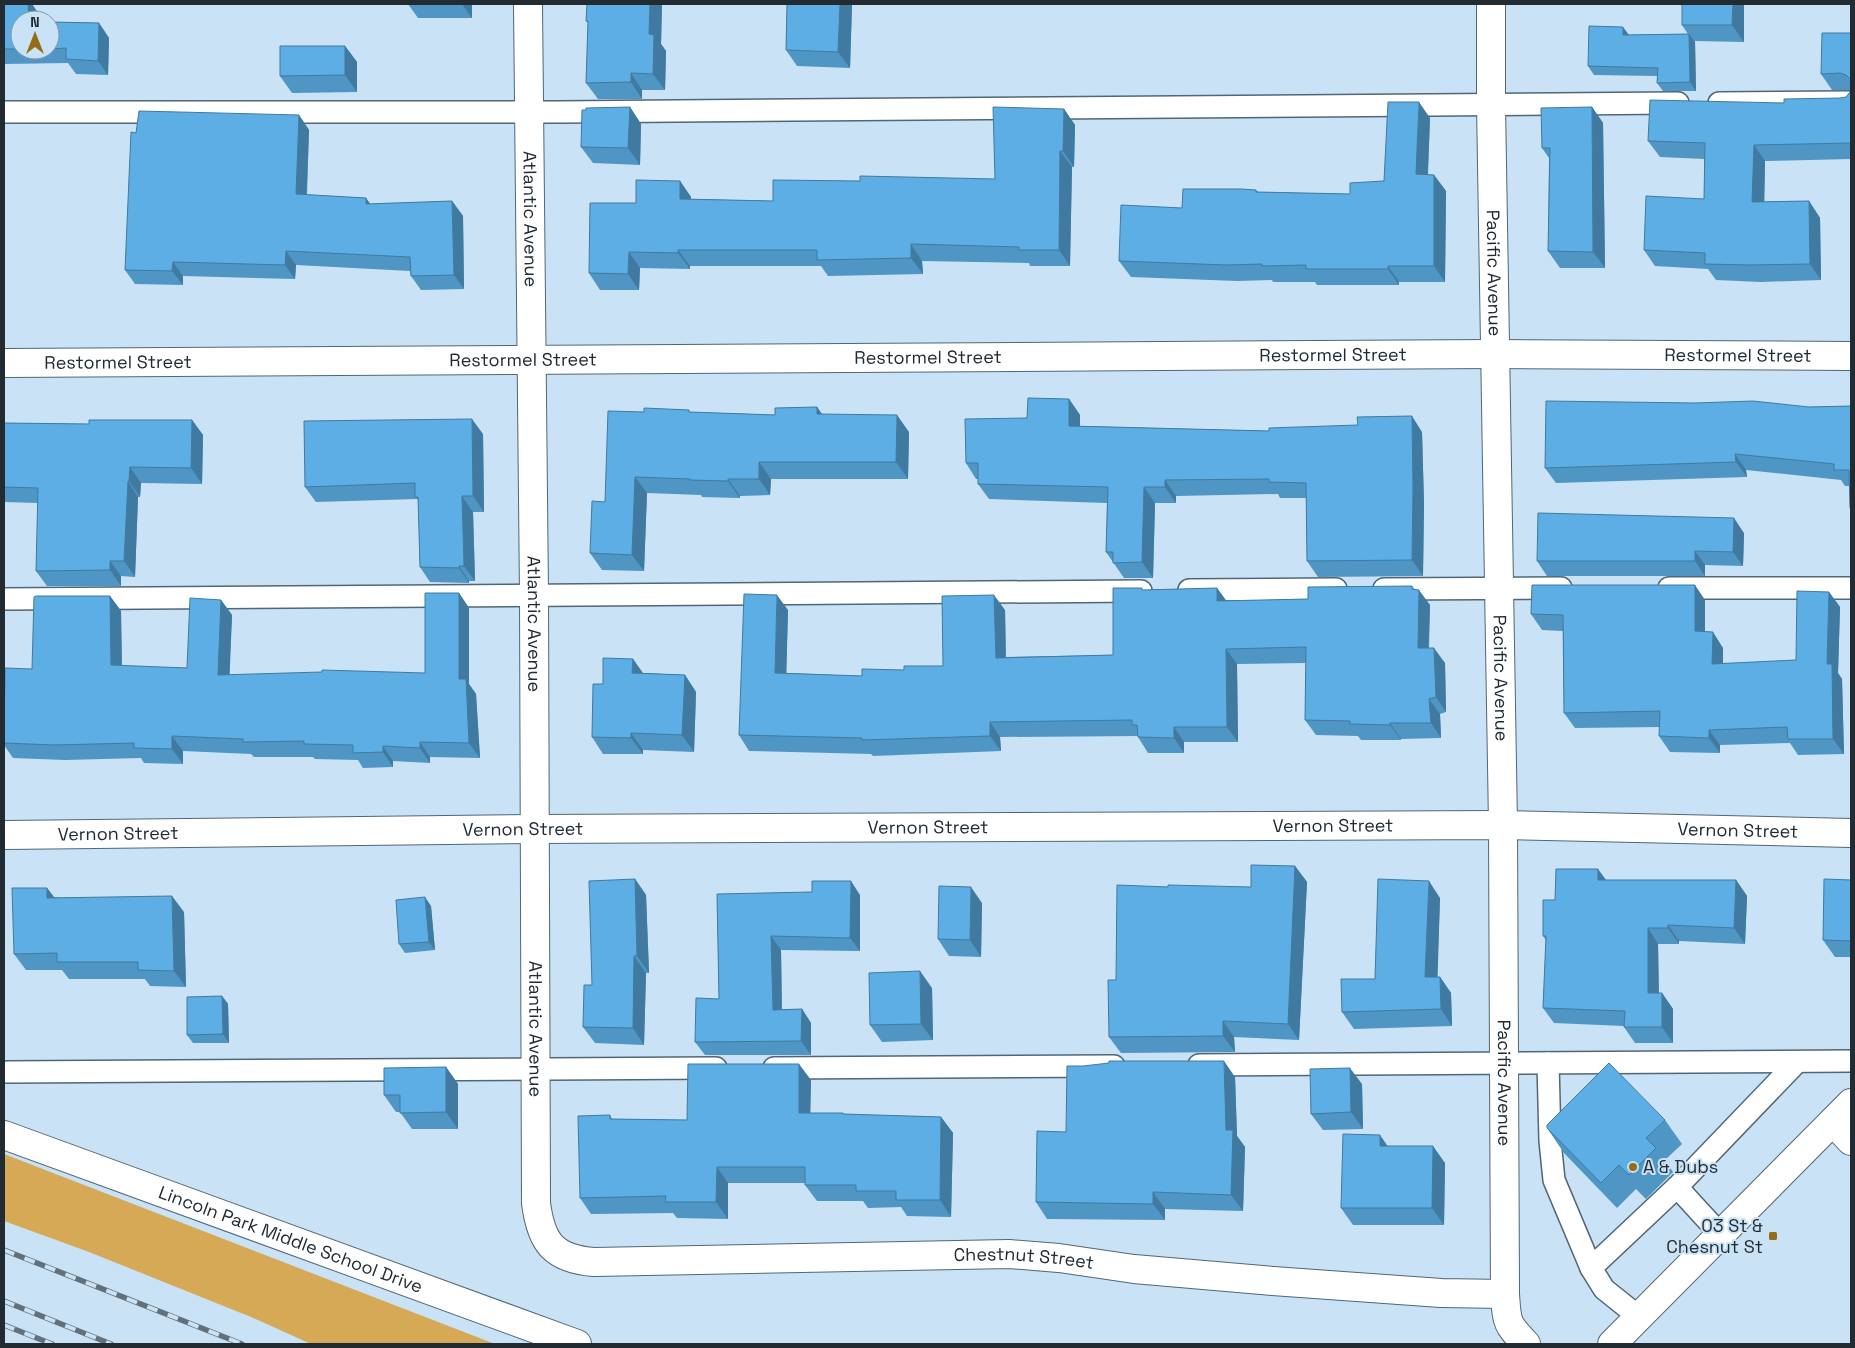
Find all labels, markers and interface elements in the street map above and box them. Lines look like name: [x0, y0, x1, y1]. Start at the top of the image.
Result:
north arrow: [10, 10, 60, 60]
text: N: [30, 13, 40, 31]
street label: Atlantic Avenue: [518, 151, 543, 287]
street label: Pacific Avenue: [1482, 209, 1507, 336]
street label: Restormel Street: [1259, 343, 1407, 366]
street label: Restormel Street: [1664, 343, 1812, 367]
street label: Restormel Street: [854, 345, 1002, 369]
street label: Restormel Street: [449, 347, 597, 371]
street label: Restormel Street: [44, 350, 192, 374]
street label: Atlantic Avenue: [523, 556, 546, 692]
street label: Pacific Avenue: [1489, 614, 1514, 741]
street label: Vernon Street: [1272, 813, 1393, 837]
street label: Vernon Street: [867, 815, 988, 839]
street label: Vernon Street: [462, 817, 583, 841]
street label: Vernon Street: [1677, 817, 1799, 843]
street label: Vernon Street: [57, 821, 179, 845]
street label: Atlantic Avenue: [524, 961, 548, 1097]
street label: Pacific Avenue: [1493, 1020, 1516, 1146]
place label: A & Dubs: [1643, 1155, 1718, 1178]
marker: A & Dubs: [1627, 1161, 1639, 1173]
street label: Lincoln Park Middle School Drive: [155, 1180, 426, 1298]
place label: 03 St & Chesnut St: [1666, 1214, 1763, 1258]
marker: 03 St & Chesnut St: [1767, 1230, 1779, 1242]
street label: Chestnut Street: [953, 1242, 1096, 1274]

